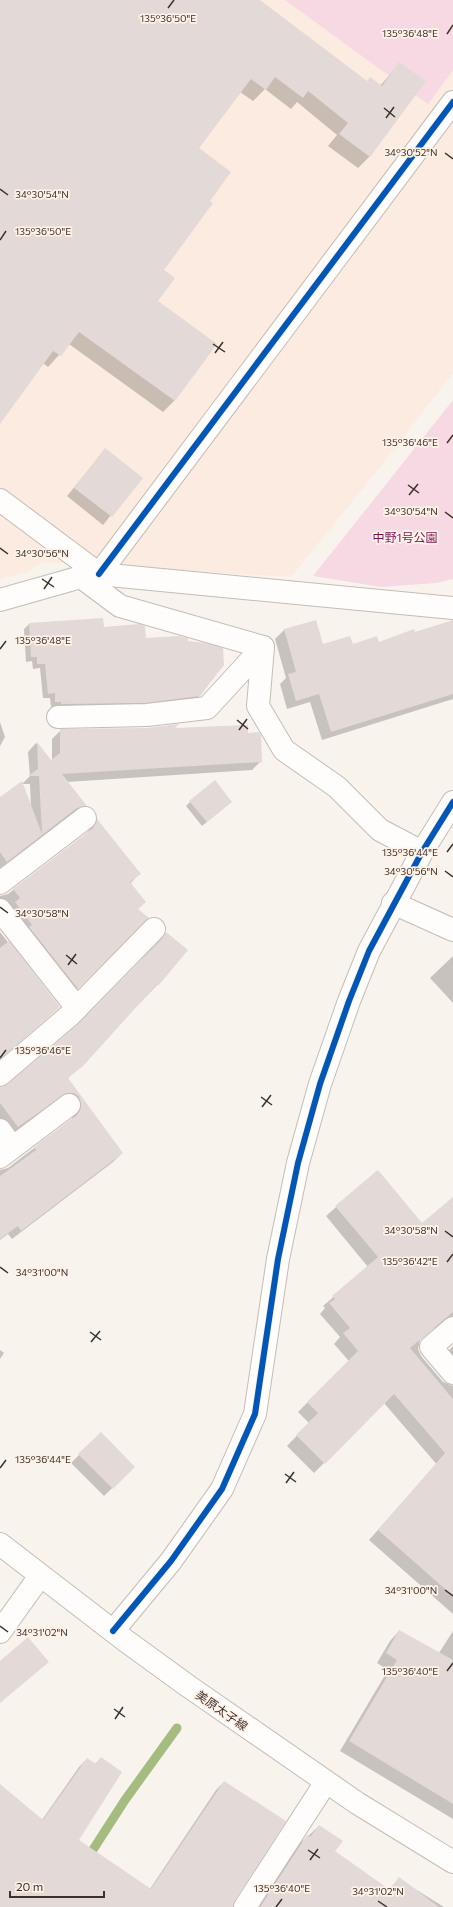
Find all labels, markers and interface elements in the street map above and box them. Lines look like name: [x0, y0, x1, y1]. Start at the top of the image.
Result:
text: 135°36'50"E: [140, 12, 196, 24]
text: 135°36'48"E: [382, 27, 438, 39]
text: 34°30'52"N: [384, 146, 438, 158]
text: 34°30'54"N: [15, 188, 69, 200]
text: 135°36'50"E: [15, 225, 71, 237]
text: 135°36'46"E: [382, 436, 438, 448]
text: 34°30'54"N: [384, 505, 438, 517]
park label: 中野1号公園: [372, 530, 438, 544]
text: 34°30'56"N: [15, 547, 69, 559]
text: 135°36'48"E: [15, 634, 71, 646]
text: 135°36'44"E: [382, 846, 438, 858]
text: 34°30'56"N: [384, 865, 438, 877]
text: 34°30'58"N: [15, 907, 69, 919]
text: 135°36'46"E: [15, 1044, 71, 1056]
text: 34°30'58"N: [384, 1224, 438, 1236]
text: 135°36'42"E: [382, 1255, 438, 1267]
text: 34°31'00"N: [16, 1266, 68, 1278]
text: 135°36'44"E: [15, 1453, 71, 1465]
text: 34°31'00"N: [385, 1584, 437, 1596]
text: 34°31'02"N: [16, 1626, 68, 1638]
text: 135°36'40"E: [382, 1665, 438, 1677]
street label: 美原太子線: [193, 1687, 251, 1733]
scale bar: [10, 1873, 104, 1899]
text: 20 m: [16, 1879, 43, 1893]
text: 135°36'40"E: [254, 1882, 310, 1894]
text: 34°31'02"N: [352, 1885, 404, 1897]

